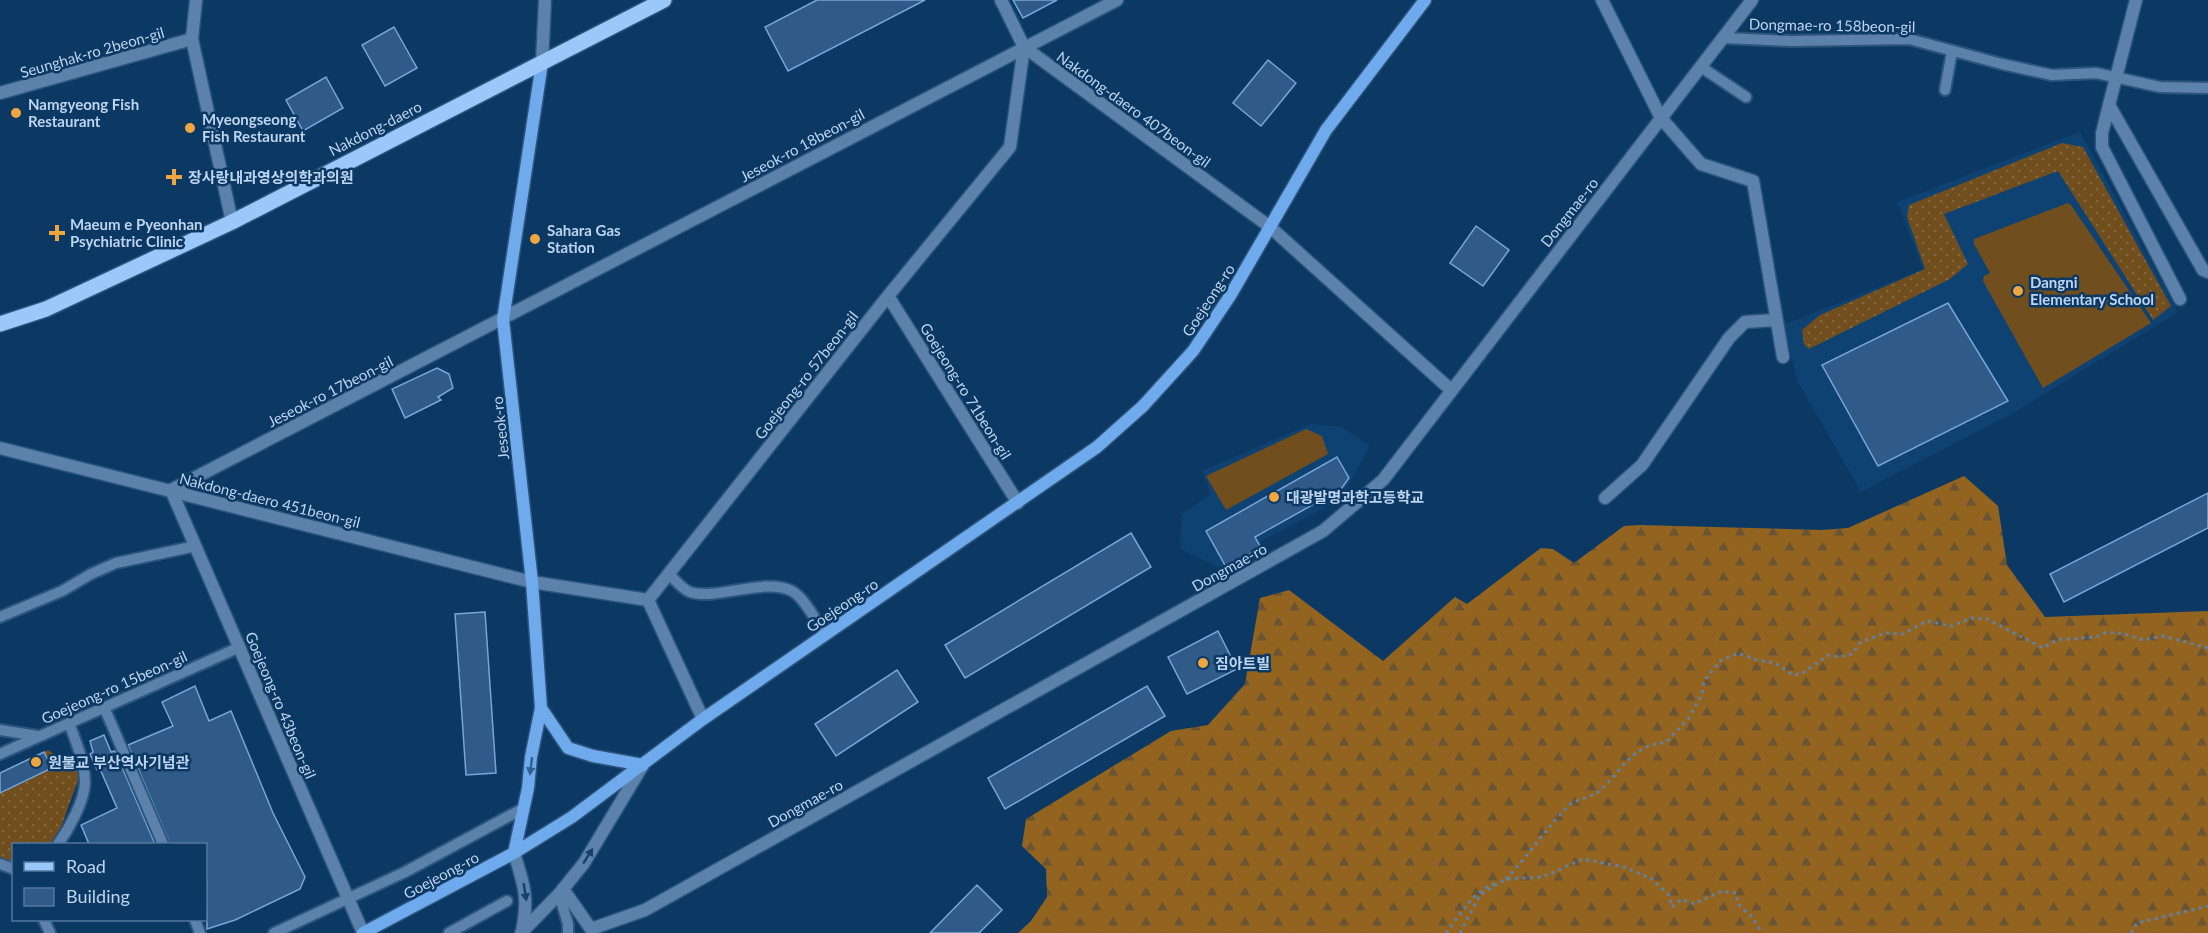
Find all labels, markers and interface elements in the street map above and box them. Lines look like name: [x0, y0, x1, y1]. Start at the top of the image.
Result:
street label: Dongmae-ro 158beon-gil: [1749, 15, 1915, 35]
street label: Seunghak-ro 2beon-gil: [18, 23, 166, 81]
street label: Nakdong-daero 407beon-gil: [1054, 47, 1214, 171]
place label: Namgyeong Fish Restaurant: [28, 95, 139, 130]
street label: Nakdong-daero: [325, 97, 425, 159]
street label: Jeseok-ro 18beon-gil: [737, 105, 867, 185]
marker: Namgyeong Fish Restaurant: [9, 106, 23, 120]
place label: Myeongseong Fish Restaurant: [202, 110, 306, 145]
marker: Myeongseong Fish Restaurant: [183, 121, 197, 135]
marker: 장사랑내과영상의학과의원: [165, 168, 183, 186]
place label: 장사랑내과영상의학과의원: [188, 168, 354, 186]
street label: Dongmae-ro: [1536, 174, 1602, 250]
place label: Maeum e Pyeonhan Psychiatric Clinic: [70, 215, 203, 250]
place label: Sahara Gas Station: [547, 221, 621, 256]
marker: Maeum e Pyeonhan Psychiatric Clinic: [48, 224, 66, 242]
marker: Sahara Gas Station: [528, 232, 542, 246]
street label: Goejeong-ro: [1178, 260, 1238, 340]
place label: Dangni Elementary School: [2030, 273, 2154, 308]
marker: Dangni Elementary School: [2011, 284, 2025, 298]
street label: Goejeong-ro 57beon-gil: [750, 307, 862, 443]
street label: Goejeong-ro 71beon-gil: [917, 319, 1015, 463]
street label: Jeseok-ro 17beon-gil: [264, 352, 396, 430]
street label: Jeseok-ro: [488, 396, 512, 460]
street label: Nakdong-daero 451beon-gil: [178, 469, 362, 531]
place label: 대광발명과학고등학교: [1286, 488, 1424, 506]
marker: 대광발명과학고등학교: [1267, 490, 1281, 504]
street label: Dongmae-ro: [1188, 539, 1270, 595]
street label: Goejeong-ro: [803, 574, 881, 636]
street label: Goejeong-ro 43beon-gil: [242, 629, 320, 781]
street label: Goejeong-ro 15beon-gil: [38, 647, 190, 727]
place label: 짐아트빌: [1215, 654, 1270, 672]
marker: 짐아트빌: [1196, 656, 1210, 670]
place label: 원불교 부산역사기념관: [48, 753, 190, 771]
marker: 원불교 부산역사기념관: [29, 755, 43, 769]
one-way arrow: [526, 756, 535, 775]
street label: Dongmae-ro: [764, 775, 846, 831]
legend: [12, 843, 207, 921]
street label: Goejeong-ro: [400, 848, 482, 902]
one-way arrow: [582, 848, 593, 864]
text: Road: [66, 855, 106, 877]
one-way arrow: [520, 883, 529, 902]
text: Building: [66, 885, 130, 907]

